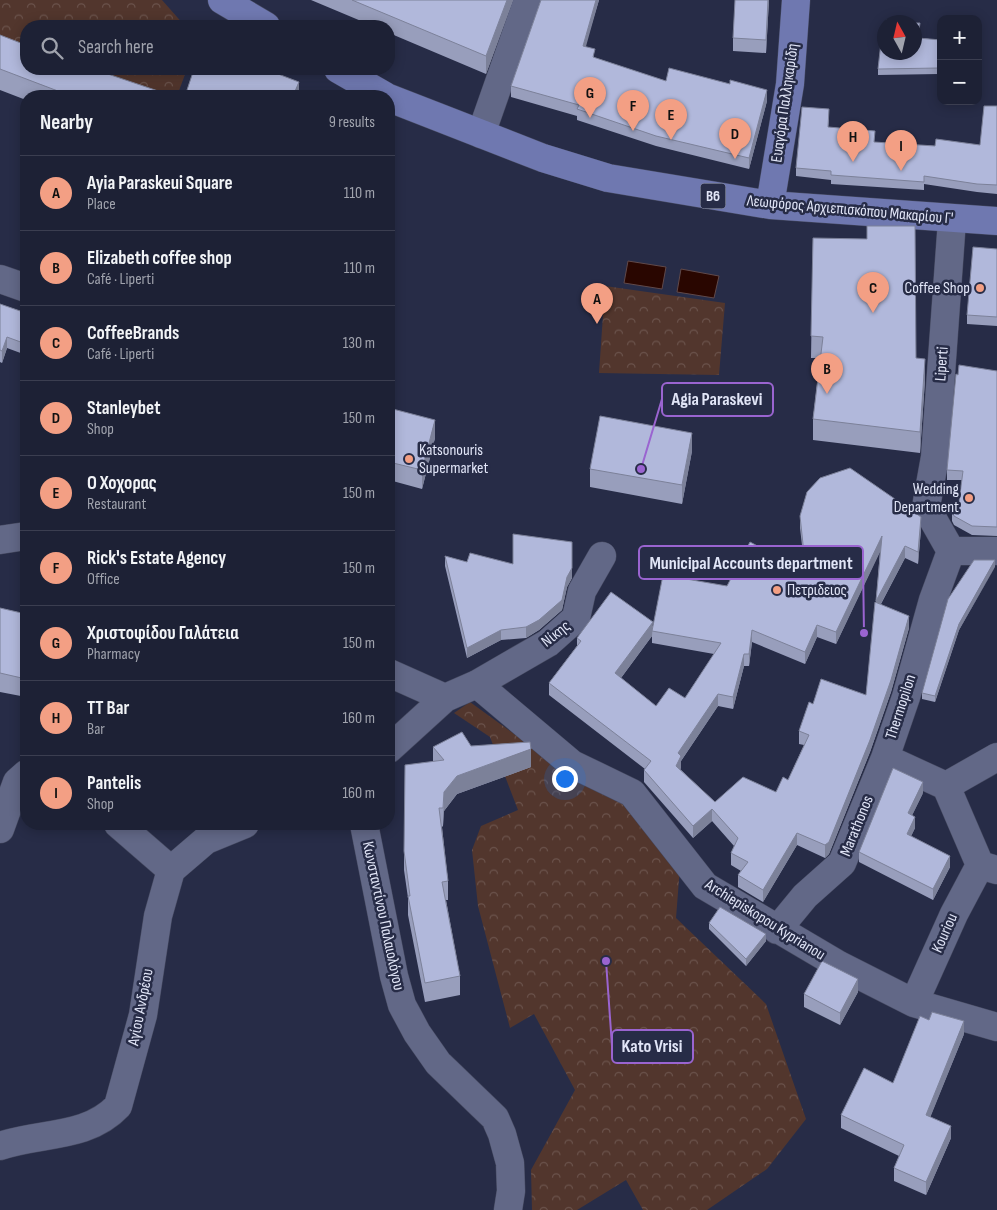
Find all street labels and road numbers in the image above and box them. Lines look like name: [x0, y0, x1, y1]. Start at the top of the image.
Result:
street label: Ευαγόρα Παλληκαρίδη: [767, 42, 803, 164]
road number: B6: [700, 184, 726, 208]
street label: Λεωφόρος Αρχιεπισκόπου Μακαρίου Γ': [745, 191, 954, 228]
street label: Liperti: [931, 346, 953, 382]
street label: Νίκης: [538, 617, 574, 651]
street label: Thermopilon: [882, 672, 920, 742]
street label: Marathonos: [836, 793, 878, 859]
street label: Κωνσταντίνου Παλαιολόγου: [358, 840, 408, 992]
street label: Archiepiskopou Kyprianou: [701, 875, 829, 965]
street label: Kouriou: [928, 910, 962, 956]
street label: Αγίου Ανδρέου: [124, 967, 158, 1048]

